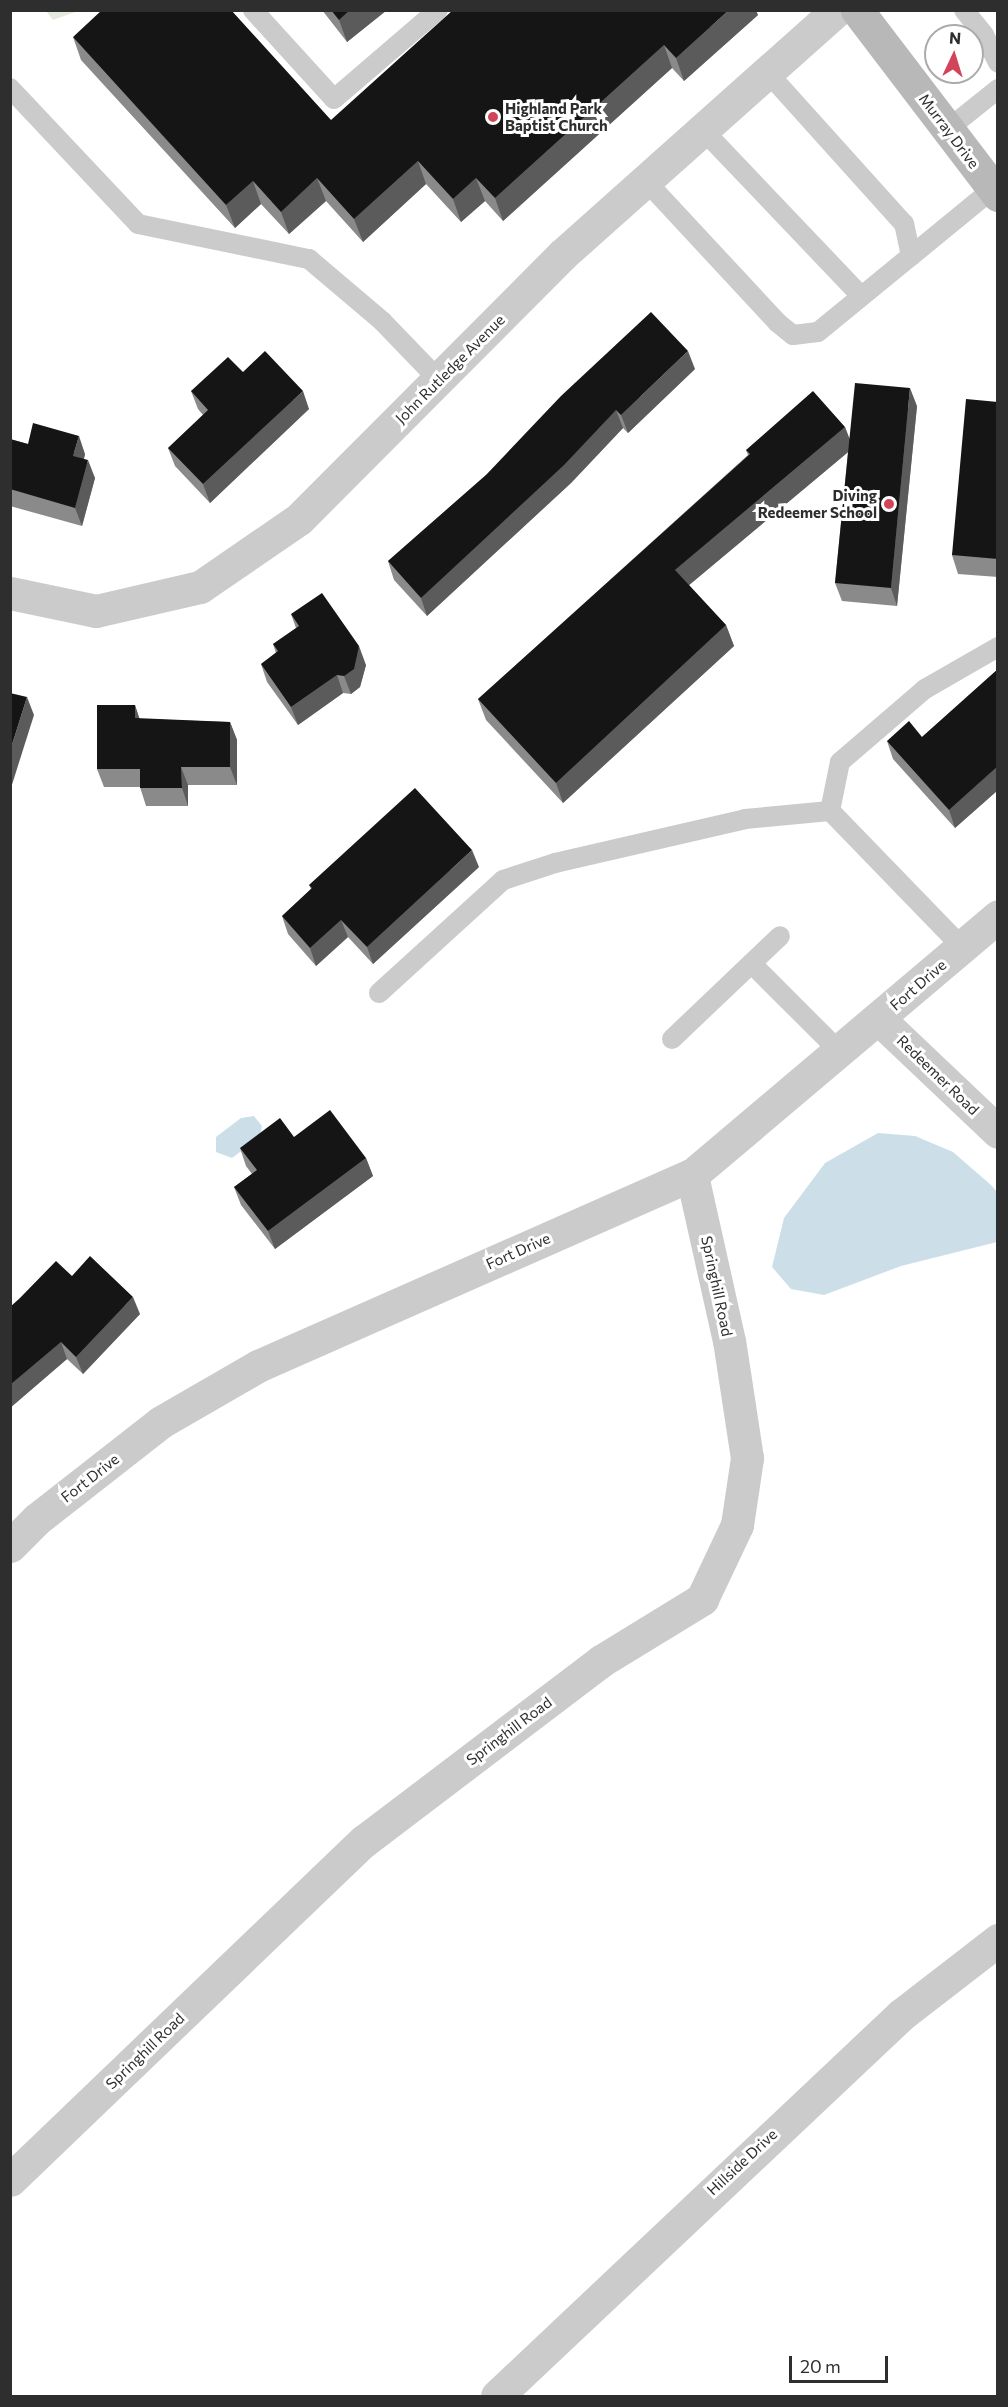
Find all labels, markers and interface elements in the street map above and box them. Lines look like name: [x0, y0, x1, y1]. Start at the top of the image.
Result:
north arrow: [924, 24, 984, 84]
text: N: [949, 28, 962, 47]
street label: Murray Drive: [915, 90, 983, 172]
place label: Highland Park Baptist Church: [505, 99, 608, 134]
marker: Highland Park Baptist Church: [486, 110, 500, 124]
street label: John Rutledge Avenue: [392, 311, 508, 427]
place label: Diving Redeemer School: [758, 486, 877, 521]
marker: Diving Redeemer School: [882, 497, 896, 511]
street label: Fort Drive: [886, 956, 950, 1014]
street label: Redeemer Road: [893, 1031, 983, 1119]
street label: Fort Drive: [483, 1229, 553, 1273]
street label: Springhill Road: [698, 1234, 736, 1338]
street label: Fort Drive: [57, 1450, 123, 1506]
street label: Springhill Road: [463, 1693, 555, 1769]
street label: Springhill Road: [102, 2009, 188, 2093]
street label: Hillside Drive: [703, 2125, 781, 2199]
scale bar: [792, 2344, 891, 2382]
text: 20 m: [800, 2355, 841, 2377]

